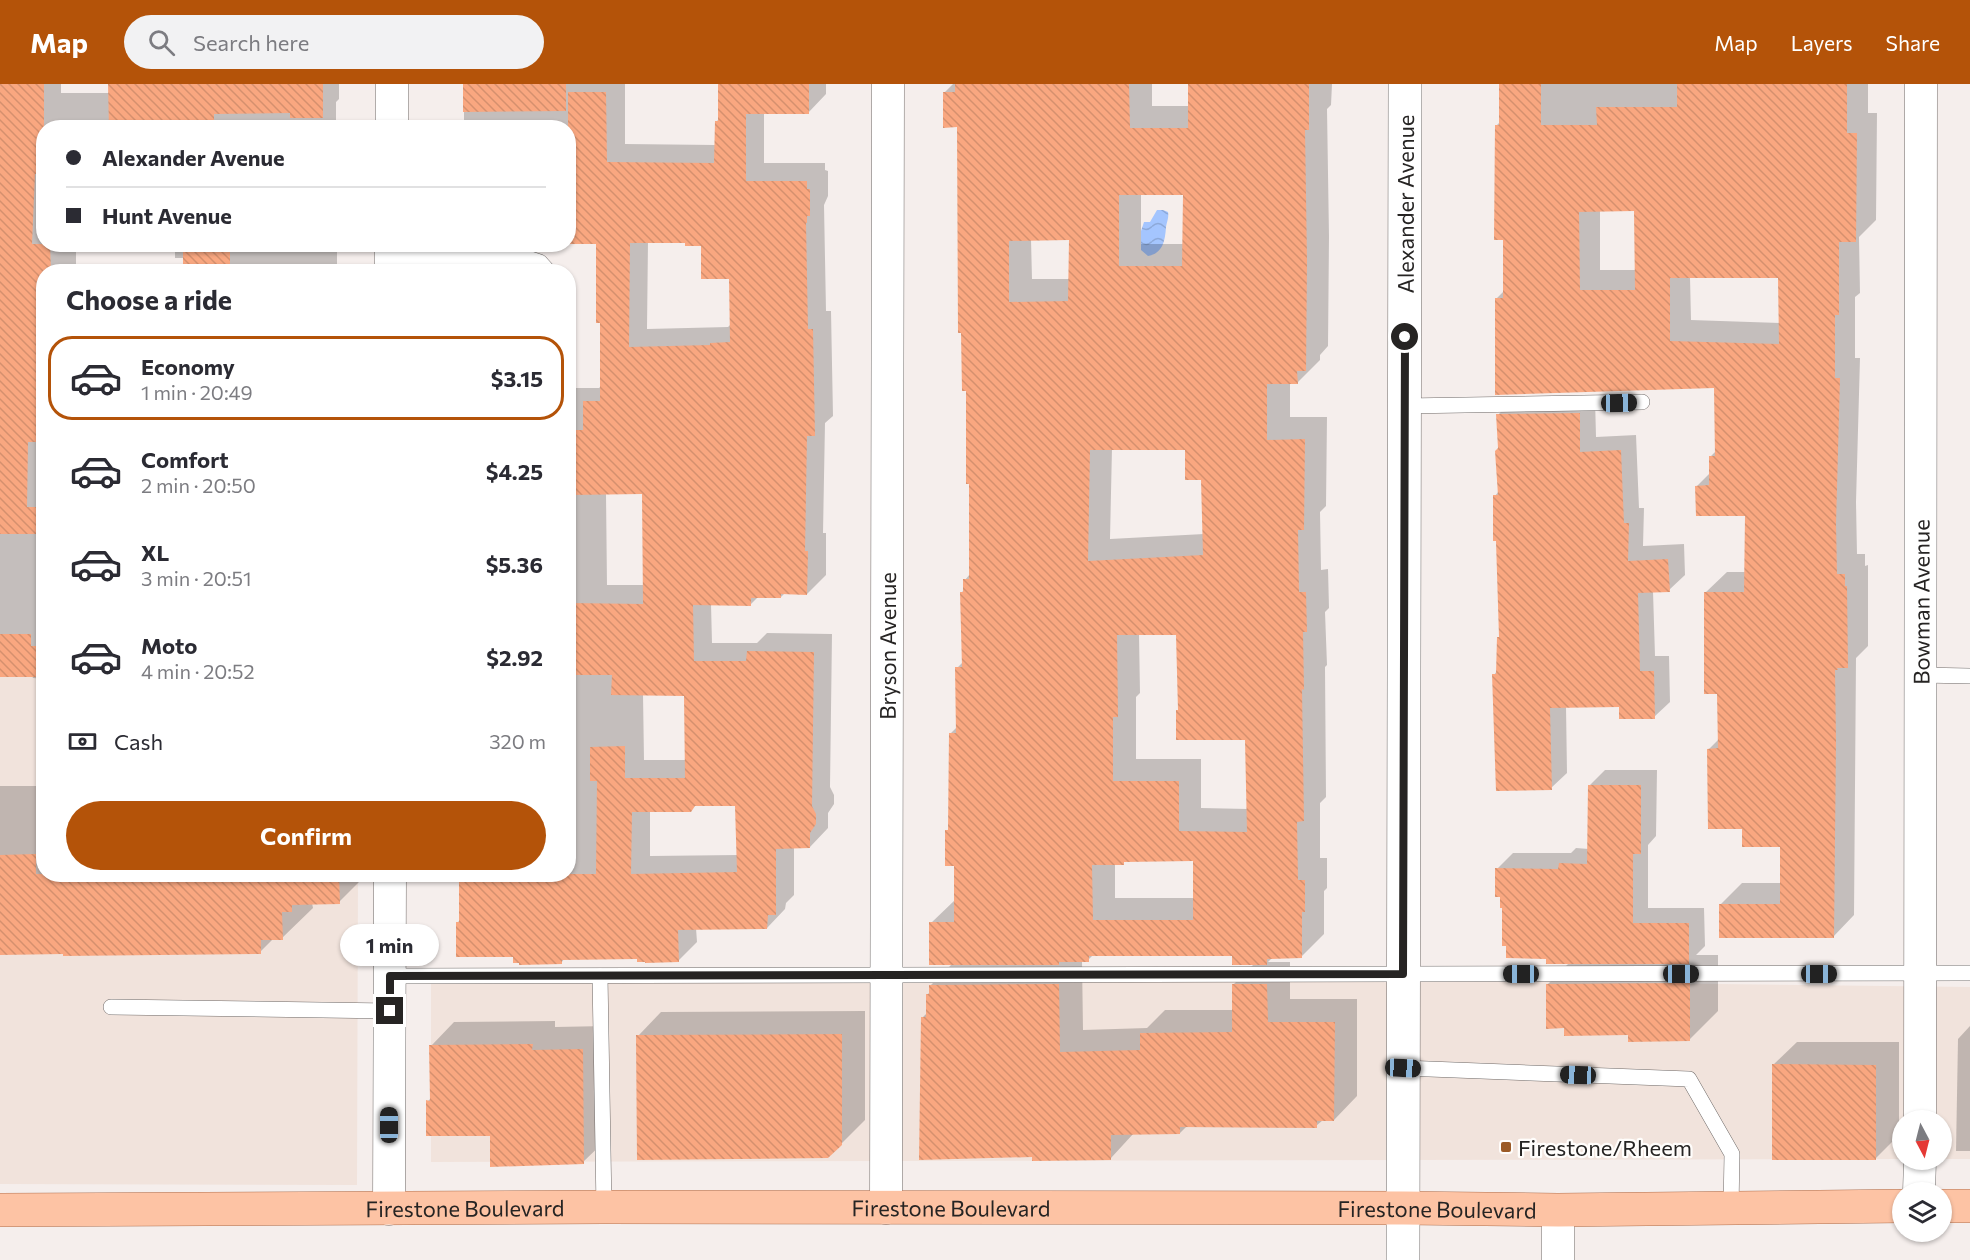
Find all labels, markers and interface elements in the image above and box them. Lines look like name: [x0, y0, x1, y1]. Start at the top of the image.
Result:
search box: [124, 15, 544, 69]
text: Map: [30, 25, 88, 59]
icon: search: [145, 26, 178, 59]
text: Search here: [193, 29, 309, 56]
text: Map: [1714, 30, 1758, 55]
text: Layers: [1791, 30, 1853, 55]
text: Share: [1886, 30, 1940, 55]
street label: Alexander Avenue: [1391, 115, 1418, 294]
text: Alexander Avenue: [102, 144, 285, 171]
text: Hunt Avenue: [102, 202, 232, 229]
text: Choose a ride: [66, 283, 232, 316]
route start: [1391, 323, 1418, 350]
icon: car: [69, 351, 123, 405]
text: Economy: [141, 353, 235, 380]
text: $3.15: [491, 365, 543, 392]
text: 1 min · 20:49: [141, 380, 253, 404]
car: [1601, 394, 1637, 412]
icon: car: [69, 444, 123, 498]
text: Comfort: [141, 446, 229, 473]
text: $4.25: [486, 458, 543, 485]
text: 2 min · 20:50: [141, 473, 256, 497]
street label: Bowman Avenue: [1907, 519, 1934, 685]
icon: car: [69, 537, 123, 591]
text: XL: [141, 539, 169, 566]
text: $5.36: [486, 551, 543, 578]
text: 3 min · 20:51: [141, 566, 252, 590]
street label: Bryson Avenue: [873, 572, 901, 720]
icon: car: [69, 630, 123, 684]
text: Moto: [141, 632, 197, 659]
text: $2.92: [486, 644, 543, 671]
text: 4 min · 20:52: [141, 659, 255, 683]
icon: cash: [66, 725, 99, 758]
text: Cash: [114, 728, 163, 755]
text: 320 m: [489, 729, 546, 753]
button: Confirm: [66, 801, 546, 870]
callout: 1 min: [340, 924, 440, 966]
text: 1 min: [366, 933, 413, 957]
car: [1503, 965, 1539, 983]
car: [1663, 965, 1699, 983]
car: [1801, 965, 1837, 983]
route end: [376, 997, 403, 1024]
car: [1385, 1058, 1421, 1078]
car: [1560, 1065, 1596, 1085]
car: [380, 1107, 398, 1143]
north arrow: [1892, 1110, 1952, 1170]
map controls: [1892, 1110, 1952, 1242]
place label: Firestone/Rheem: [1518, 1134, 1692, 1161]
marker: Firestone/Rheem: [1499, 1140, 1513, 1154]
button: layers: [1892, 1182, 1952, 1242]
street label: Firestone Boulevard: [365, 1194, 565, 1222]
street label: Firestone Boulevard: [851, 1194, 1051, 1221]
street label: Firestone Boulevard: [1337, 1194, 1537, 1223]

